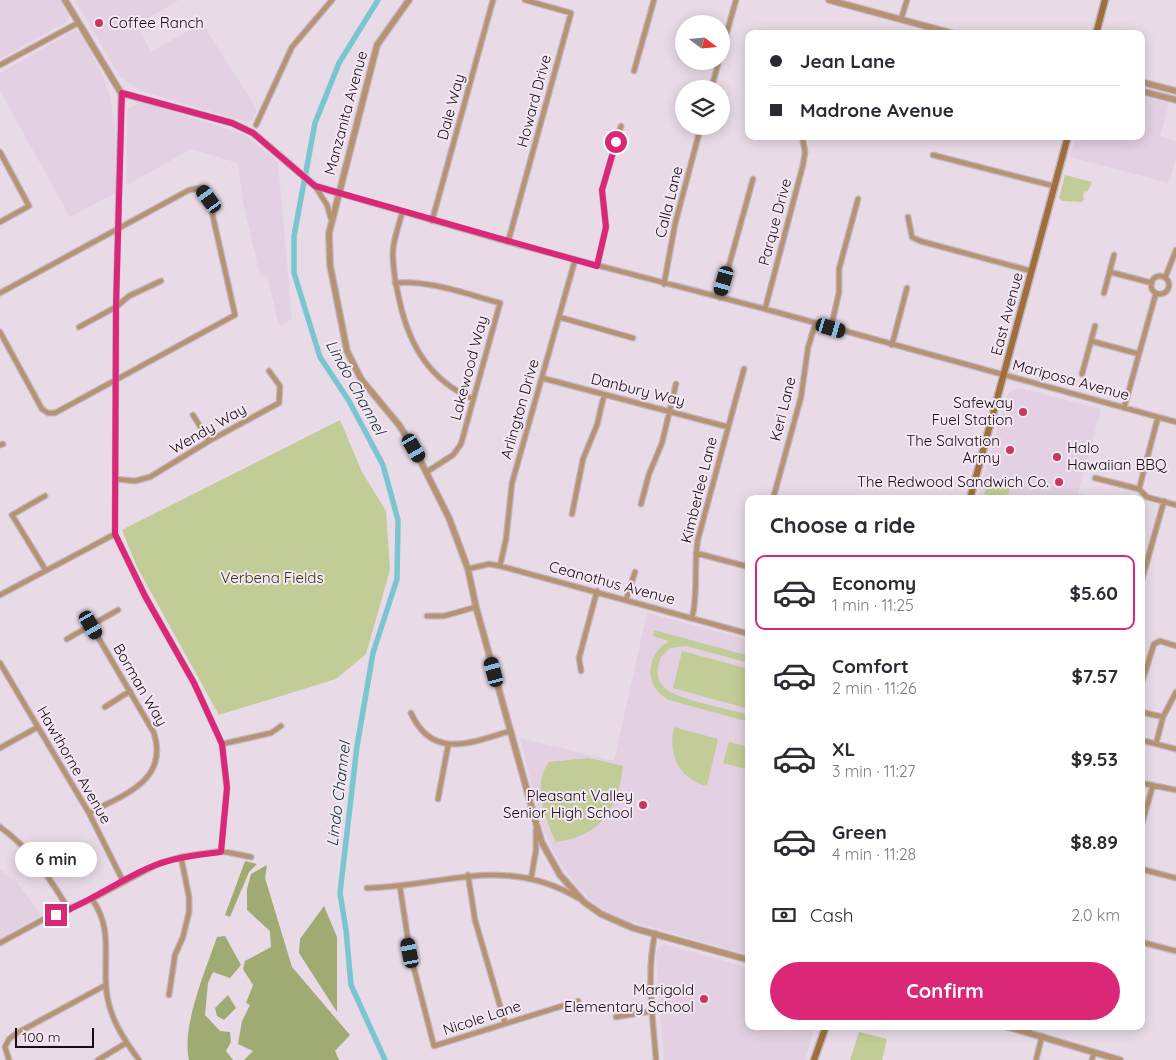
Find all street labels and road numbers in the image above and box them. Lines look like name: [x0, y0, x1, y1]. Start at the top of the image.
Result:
street label: Manzanita Avenue: [320, 49, 371, 177]
street label: Howard Drive: [512, 53, 555, 149]
street label: Dale Way: [433, 72, 468, 142]
street label: Calla Lane: [650, 164, 687, 240]
street label: Parque Drive: [754, 176, 795, 268]
street label: East Avenue: [986, 270, 1027, 357]
street label: Lakewood Way: [445, 313, 492, 422]
street label: Mariposa Avenue: [1011, 355, 1132, 404]
street label: Arlington Drive: [496, 357, 543, 461]
street label: Danbury Way: [589, 369, 687, 410]
street label: Keri Lane: [765, 375, 800, 443]
street label: Wendy Way: [166, 399, 249, 458]
street label: Kimberlee Lane: [676, 435, 721, 545]
street label: Ceanothus Avenue: [547, 557, 677, 608]
street label: Borman Way: [109, 640, 172, 729]
street label: Hawthorne Avenue: [33, 702, 116, 827]
street label: Nicole Lane: [440, 996, 523, 1039]

